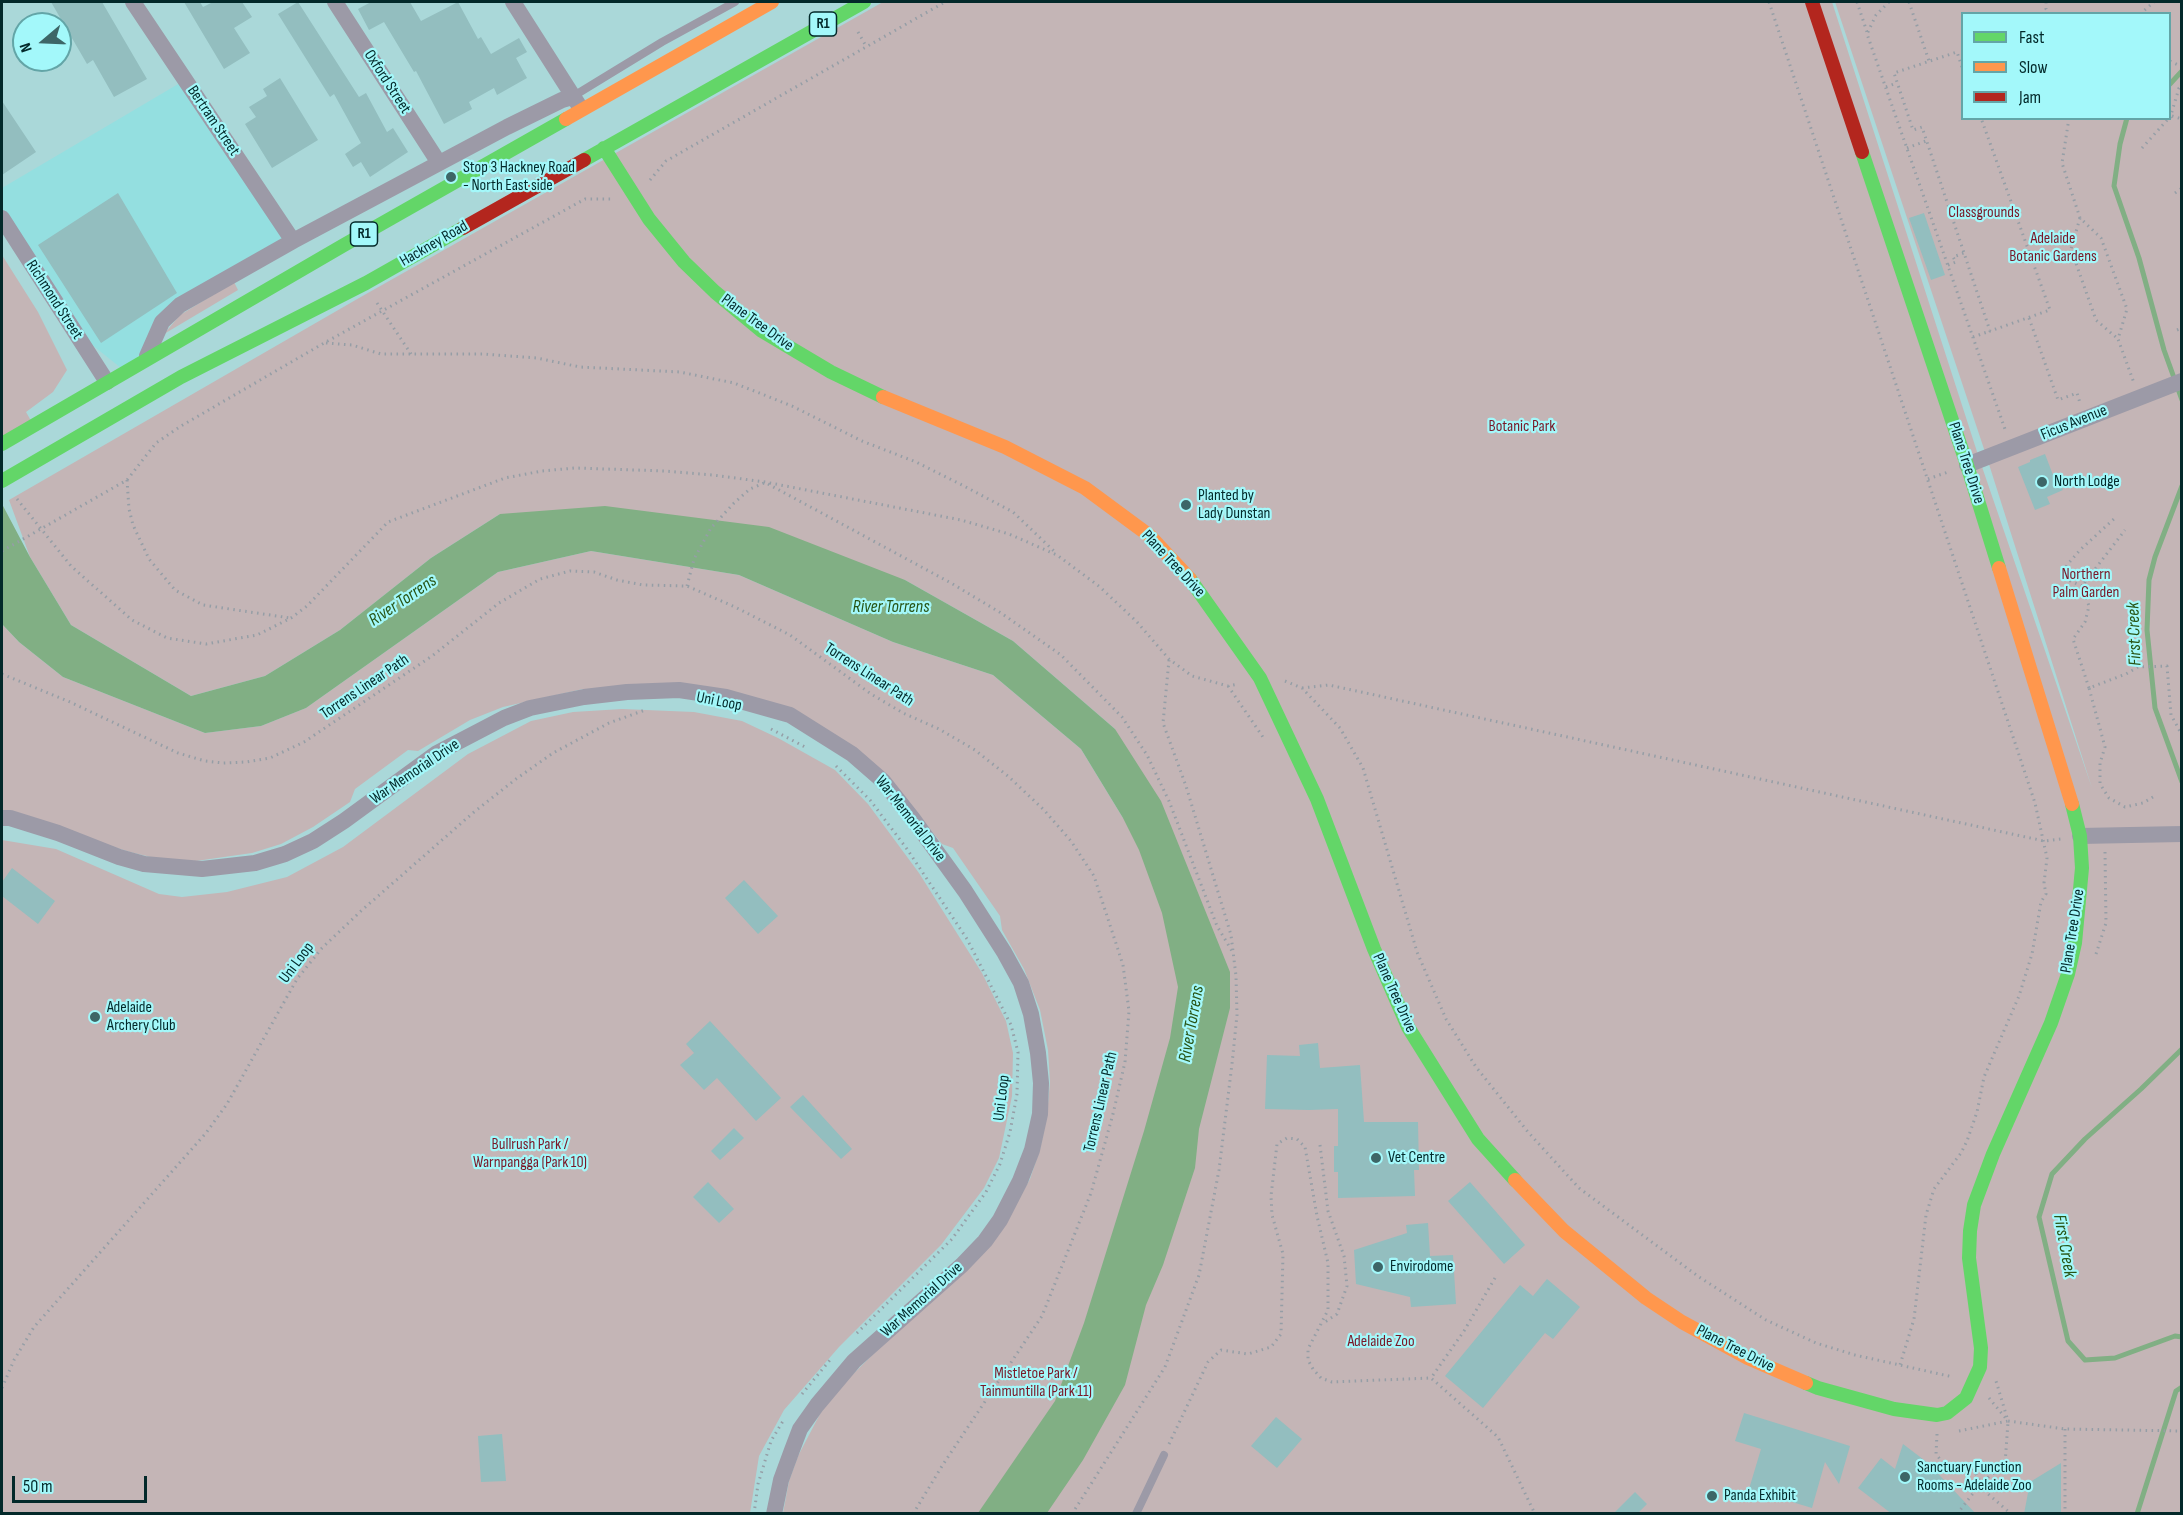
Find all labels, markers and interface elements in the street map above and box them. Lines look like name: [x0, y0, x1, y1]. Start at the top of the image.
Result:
north arrow: [12, 12, 72, 72]
road number: R1: [810, 12, 836, 36]
legend: [1961, 12, 2171, 120]
text: Fast: [2019, 27, 2044, 48]
text: N: [16, 40, 37, 55]
street label: Oxford Street: [359, 47, 415, 117]
text: Slow: [2019, 57, 2048, 78]
street label: Bertram Street: [183, 82, 243, 160]
text: Jam: [2019, 87, 2041, 108]
place label: Stop 3 Hackney Road - North East side: [463, 158, 575, 196]
marker: Stop 3 Hackney Road - North East side: [444, 170, 458, 184]
park label: Classgrounds: [1948, 203, 2020, 223]
street label: Hackney Road: [397, 217, 471, 271]
road number: R1: [350, 222, 378, 246]
park label: Adelaide Botanic Gardens: [2009, 229, 2097, 267]
street label: Richmond Street: [21, 257, 87, 343]
street label: Plane Tree Drive: [717, 290, 797, 356]
street label: Ficus Avenue: [2038, 401, 2110, 445]
park label: Botanic Park: [1489, 417, 1555, 437]
street label: Plane Tree Drive: [1944, 420, 1988, 506]
place label: North Lodge: [2054, 472, 2120, 492]
marker: North Lodge: [2035, 475, 2049, 489]
place label: Planted by Lady Dunstan: [1198, 486, 1270, 524]
marker: Planted by Lady Dunstan: [1179, 498, 1193, 512]
street label: Plane Tree Drive: [1137, 526, 1209, 602]
park label: Northern Palm Garden: [2053, 565, 2119, 603]
water label: River Torrens: [365, 571, 441, 631]
water label: River Torrens: [853, 596, 929, 618]
water label: First Creek: [2123, 602, 2147, 666]
street label: Torrens Linear Path: [821, 639, 917, 711]
street label: Torrens Linear Path: [317, 650, 413, 724]
street label: Uni Loop: [695, 688, 743, 716]
street label: War Memorial Drive: [367, 735, 463, 809]
street label: War Memorial Drive: [871, 772, 949, 866]
street label: Plane Tree Drive: [2057, 888, 2089, 974]
street label: Uni Loop: [276, 939, 318, 987]
street label: Plane Tree Drive: [1368, 950, 1420, 1036]
water label: River Torrens: [1175, 984, 1209, 1064]
place label: Adelaide Archery Club: [107, 998, 176, 1036]
marker: Adelaide Archery Club: [88, 1010, 102, 1024]
street label: Torrens Linear Path: [1080, 1050, 1122, 1154]
street label: Uni Loop: [990, 1074, 1014, 1122]
park label: Bullrush Park / Warnpangga (Park 10): [473, 1135, 587, 1173]
place label: Vet Centre: [1388, 1148, 1445, 1168]
marker: Vet Centre: [1369, 1151, 1383, 1165]
water label: First Creek: [2048, 1213, 2080, 1279]
place label: Envirodome: [1390, 1257, 1454, 1277]
street label: War Memorial Drive: [877, 1258, 967, 1342]
marker: Envirodome: [1371, 1260, 1385, 1274]
street label: Plane Tree Drive: [1693, 1321, 1777, 1377]
park label: Adelaide Zoo: [1347, 1332, 1415, 1352]
park label: Mistletoe Park / Tainmuntilla (Park 11): [980, 1364, 1092, 1402]
place label: Sanctuary Function Rooms - Adelaide Zoo: [1917, 1458, 2032, 1496]
scale bar: [15, 1464, 150, 1502]
marker: Sanctuary Function Rooms - Adelaide Zoo: [1898, 1470, 1912, 1484]
text: 50 m: [23, 1476, 53, 1497]
place label: Panda Exhibit: [1724, 1486, 1796, 1506]
marker: Panda Exhibit: [1705, 1489, 1719, 1503]

